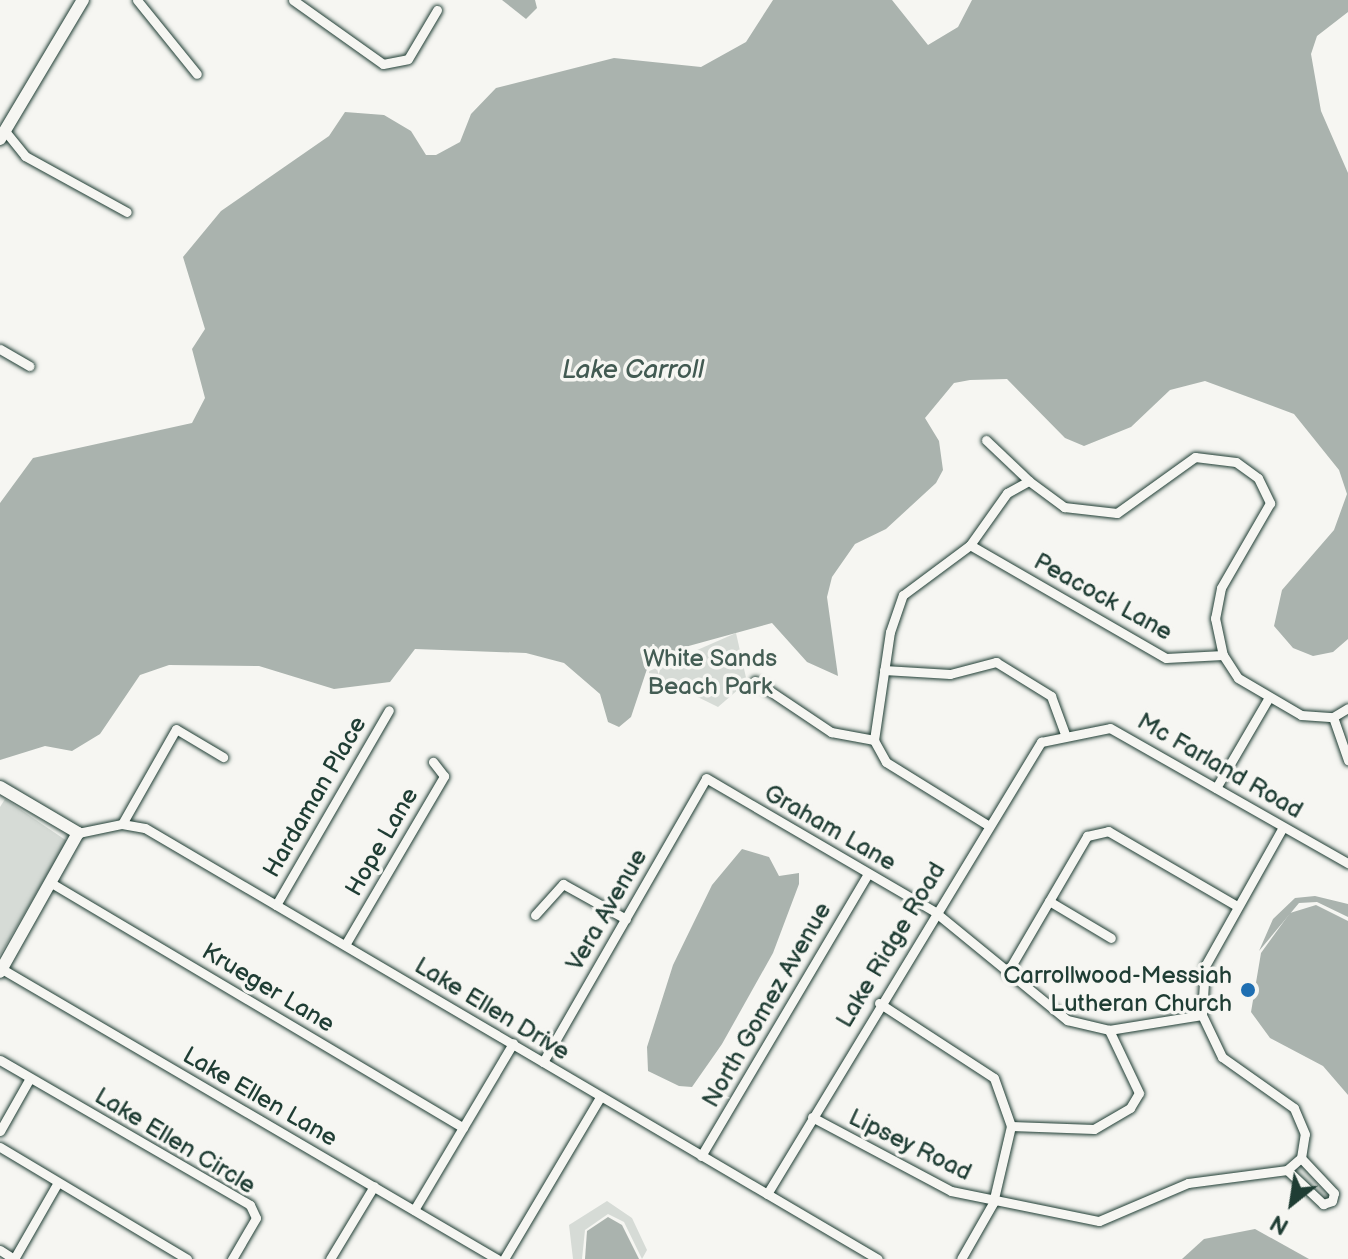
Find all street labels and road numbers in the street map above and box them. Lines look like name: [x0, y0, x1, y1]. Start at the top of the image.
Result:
street label: Peacock Lane: [1029, 547, 1177, 647]
street label: Mc Farland Road: [1132, 707, 1308, 825]
street label: Hardaman Place: [257, 711, 373, 883]
street label: Graham Lane: [759, 779, 901, 877]
street label: Hope Lane: [339, 783, 425, 901]
street label: Vera Avenue: [561, 844, 653, 976]
street label: Lake Ridge Road: [830, 857, 952, 1033]
street label: North Gomez Avenue: [697, 897, 837, 1113]
street label: Krueger Lane: [197, 937, 339, 1039]
street label: Lake Ellen Drive: [409, 951, 575, 1067]
street label: Lake Ellen Lane: [178, 1041, 342, 1153]
street label: Lake Ellen Circle: [89, 1082, 261, 1200]
street label: Lipsey Road: [843, 1103, 977, 1187]

